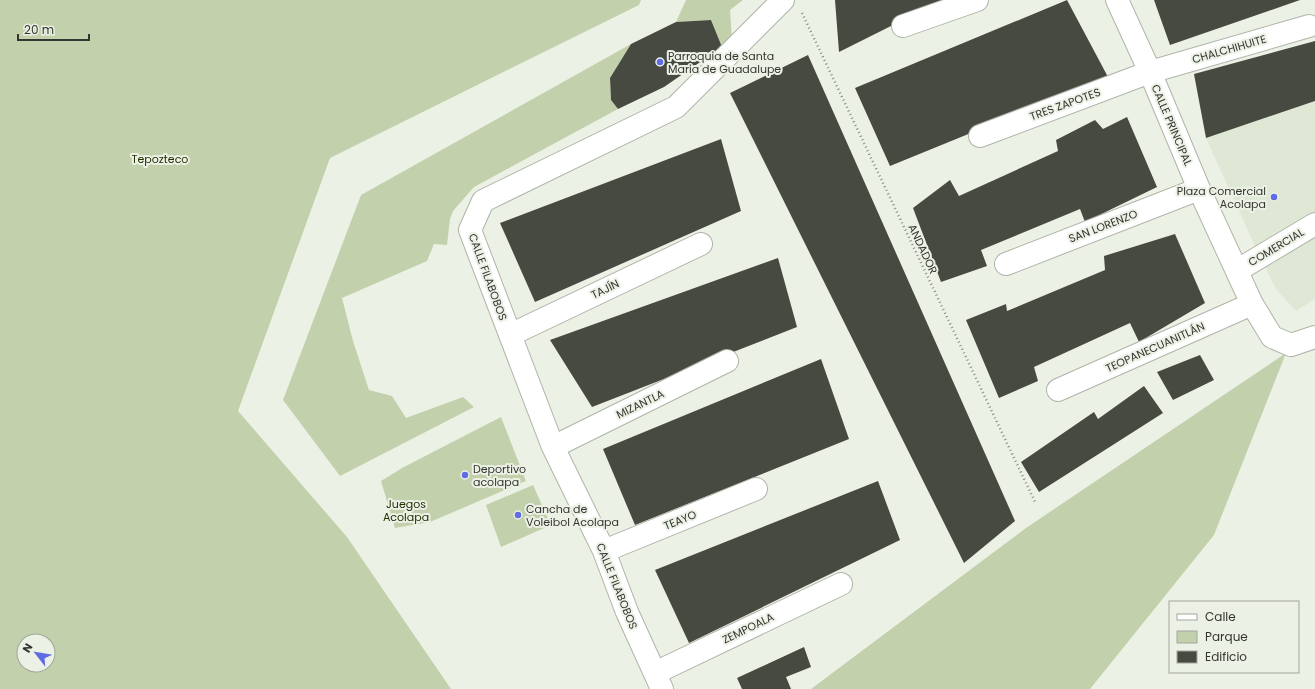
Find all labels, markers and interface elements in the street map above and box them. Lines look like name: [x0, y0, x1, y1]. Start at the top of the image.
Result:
scale bar: [18, 16, 89, 42]
text: 20 m: [24, 21, 54, 38]
street label: CHALCHIHUITE: [1190, 31, 1268, 67]
place label: Parroquia de Santa Maria de Guadalupe: [668, 48, 781, 77]
marker: Parroquia de Santa Maria de Guadalupe: [655, 57, 665, 67]
street label: CALLE PRINCIPAL: [1148, 82, 1197, 168]
street label: TRES ZAPOTES: [1027, 84, 1103, 124]
park label: Tepozteco: [132, 151, 188, 167]
place label: Plaza Comercial Acolapa: [1177, 183, 1266, 212]
marker: Plaza Comercial Acolapa: [1269, 192, 1279, 202]
street label: SAN LORENZO: [1066, 205, 1140, 246]
street label: ANDADOR: [904, 221, 942, 277]
street label: COMERCIAL: [1245, 224, 1307, 270]
street label: CALLE FILABOBOS: [465, 231, 511, 323]
street label: TAJÍN: [588, 275, 622, 303]
street label: TEOPANECUANITLÁN: [1103, 318, 1207, 376]
street label: MIZANTLA: [613, 385, 667, 422]
place label: Deportivo acolapa: [473, 461, 526, 490]
marker: Deportivo acolapa: [460, 470, 470, 480]
park label: Juegos Acolapa: [383, 496, 429, 525]
place label: Cancha de Voleibol Acolapa: [526, 501, 619, 530]
street label: TEAYO: [661, 506, 699, 534]
marker: Cancha de Voleibol Acolapa: [513, 510, 523, 520]
street label: CALLE FILABOBOS: [592, 541, 642, 631]
legend: [1169, 601, 1299, 673]
street label: ZEMPOALA: [719, 608, 777, 647]
text: Calle: [1205, 608, 1236, 625]
text: Parque: [1205, 628, 1248, 645]
north arrow: [16, 633, 56, 673]
text: N: [18, 640, 36, 656]
text: Edificio: [1205, 648, 1247, 665]

